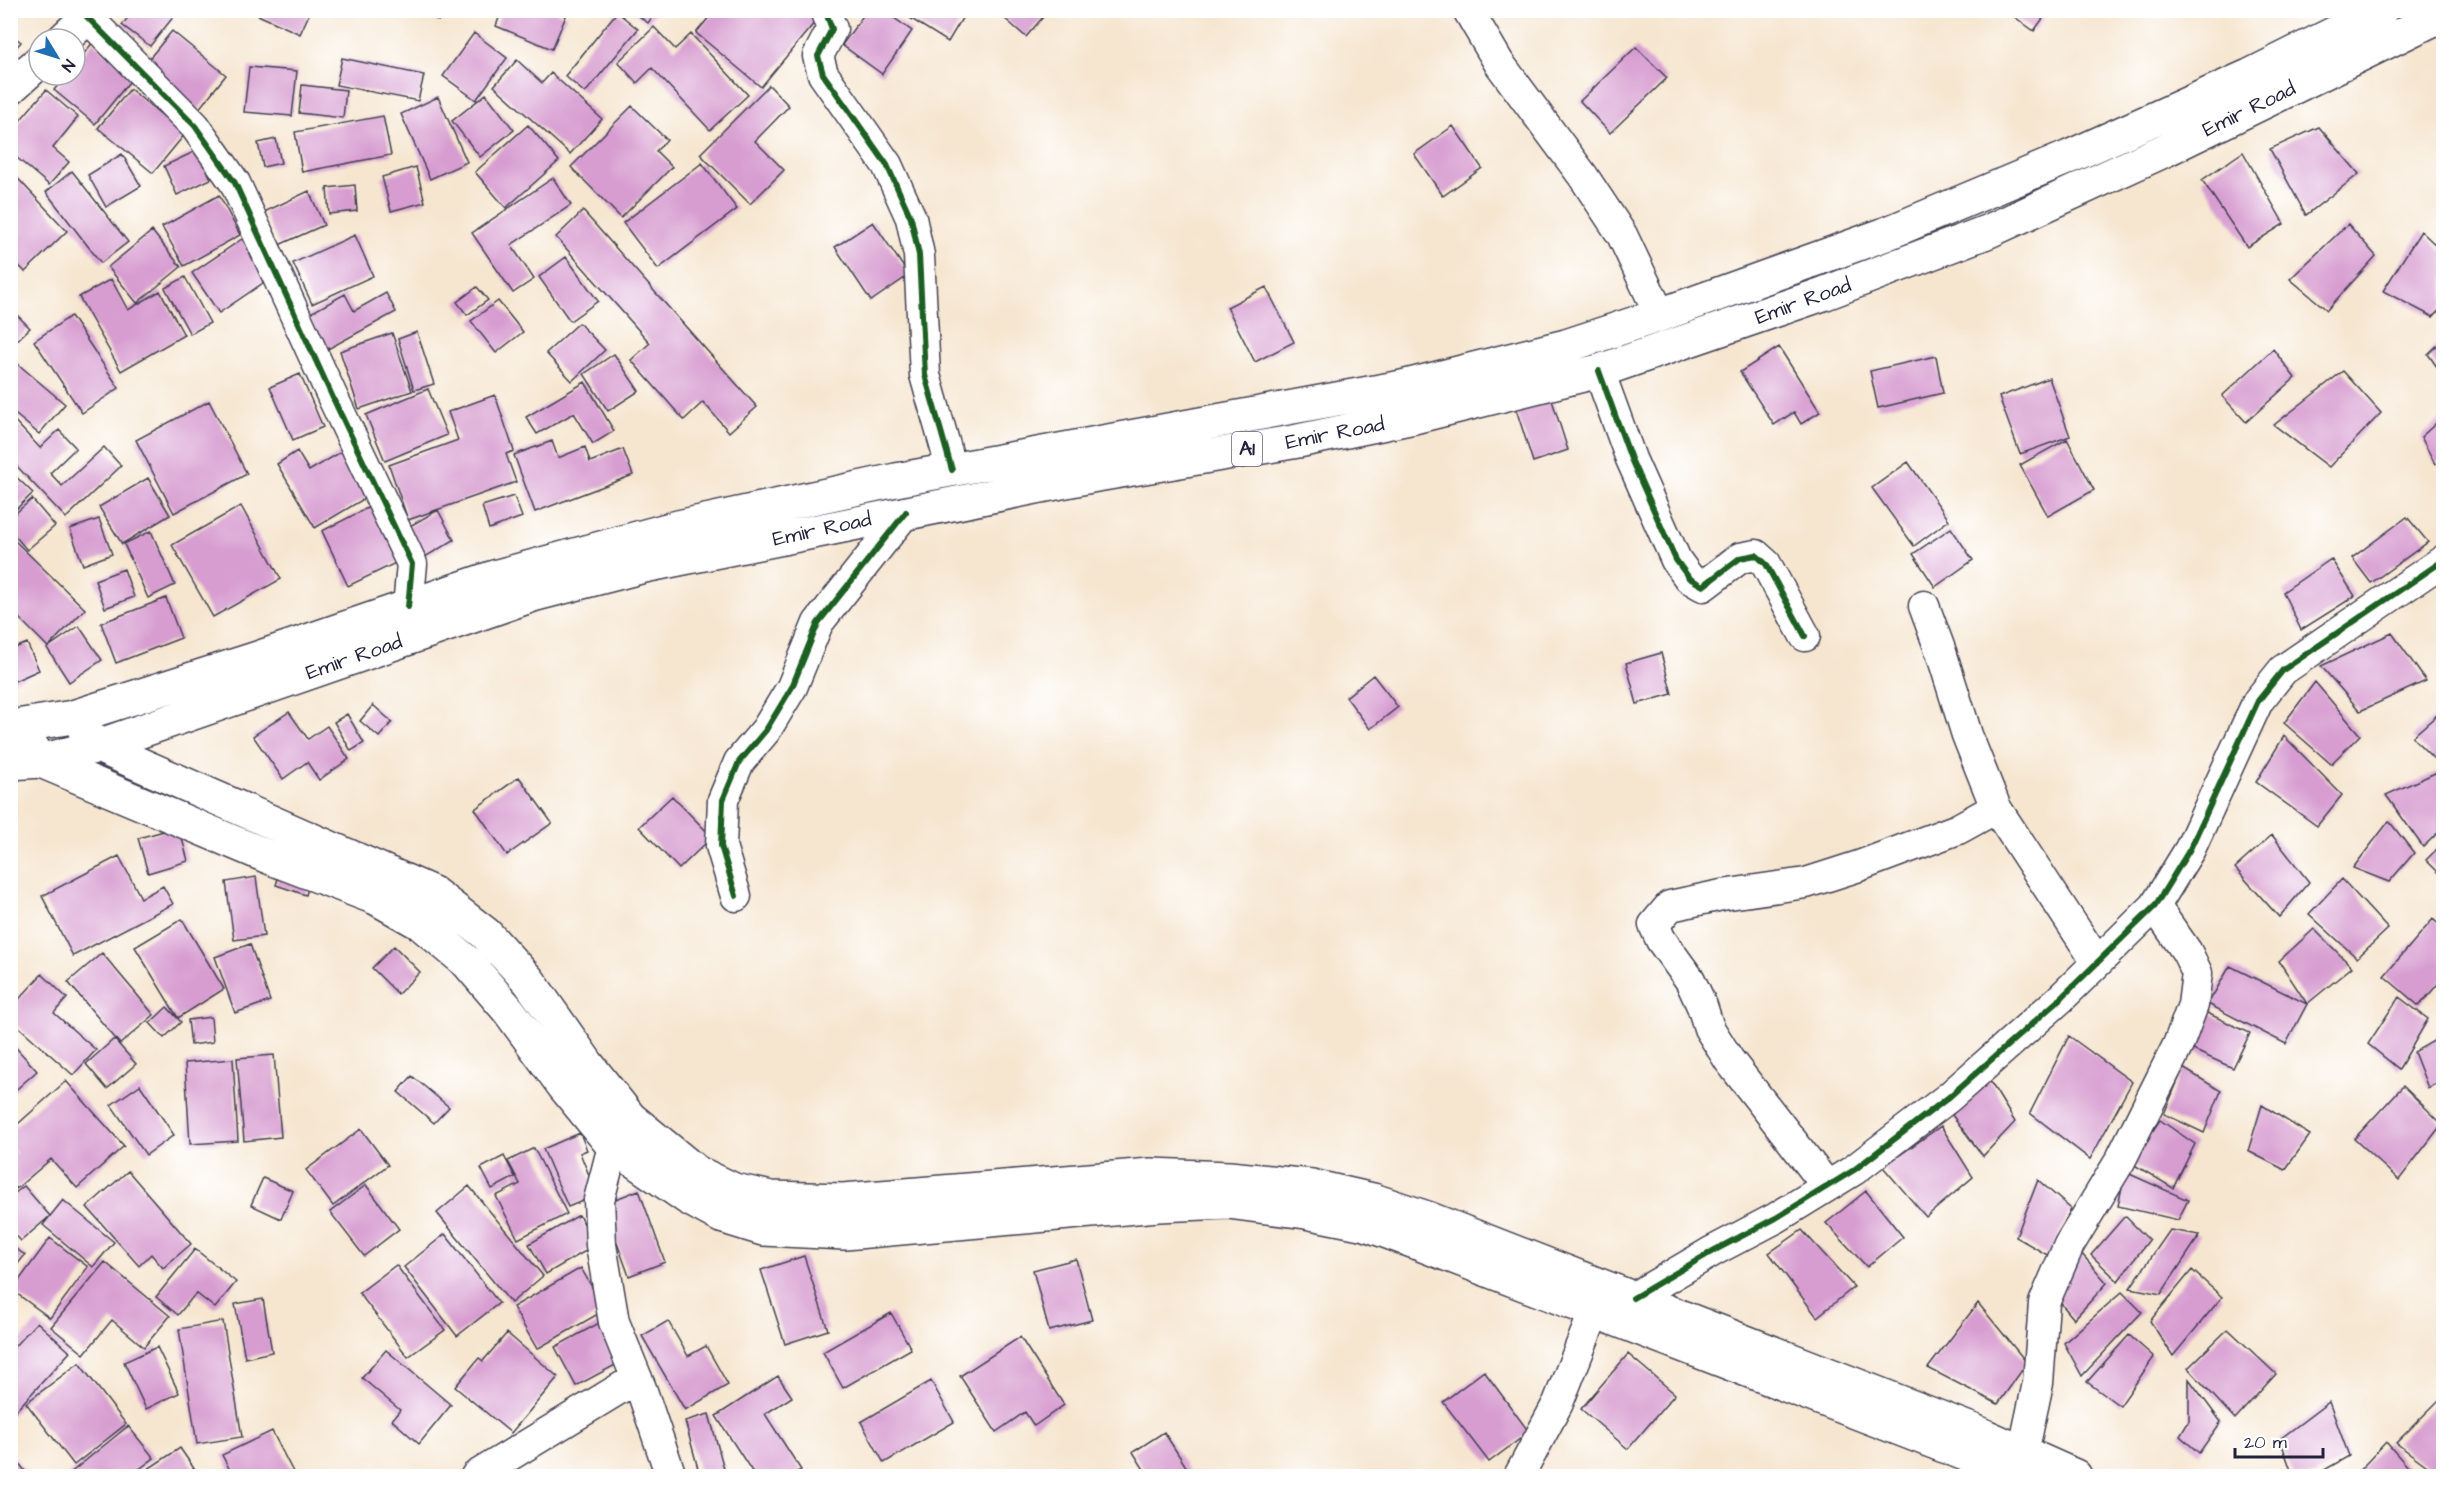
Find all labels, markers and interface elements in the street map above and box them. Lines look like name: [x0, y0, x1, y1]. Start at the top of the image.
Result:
north arrow: [27, 27, 87, 87]
text: N: [56, 55, 80, 76]
street label: Emir Road: [2198, 74, 2301, 144]
street label: Emir Road: [1751, 270, 1855, 332]
street label: Emir Road: [1283, 409, 1387, 457]
road number: A1: [1232, 432, 1262, 466]
street label: Emir Road: [770, 504, 874, 554]
street label: Emir Road: [302, 627, 406, 687]
scale bar: [2235, 1421, 2324, 1459]
text: 20 m: [2244, 1430, 2287, 1455]

